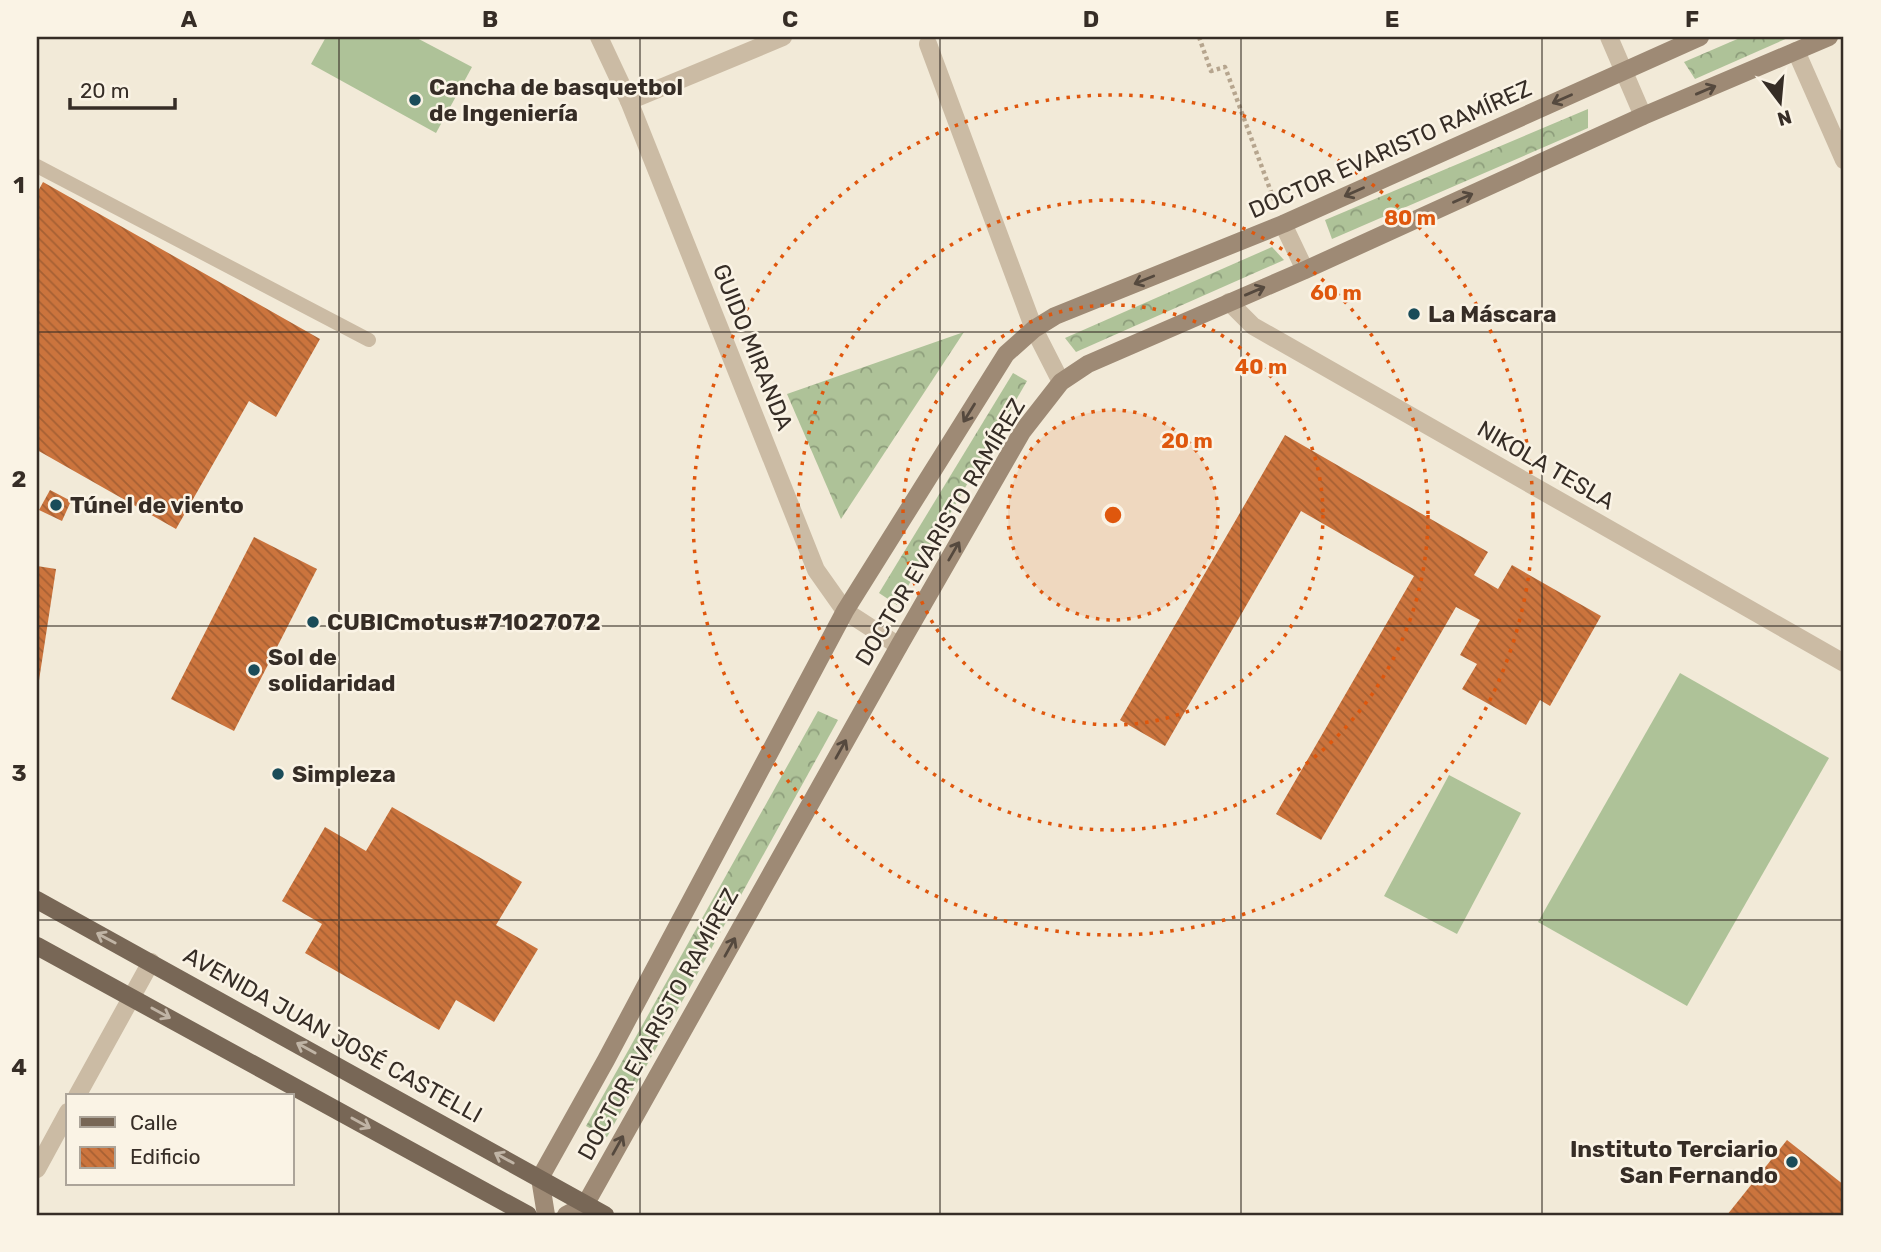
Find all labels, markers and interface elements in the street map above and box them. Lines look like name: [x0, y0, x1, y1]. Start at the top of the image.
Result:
text: A: [181, 5, 198, 33]
text: B: [482, 5, 498, 33]
text: C: [782, 5, 798, 33]
text: D: [1083, 5, 1099, 33]
text: E: [1385, 5, 1399, 33]
text: F: [1685, 5, 1699, 33]
scale bar: [70, 66, 175, 110]
north arrow: [1744, 66, 1814, 136]
place label: Cancha de basquetbol de Ingeniería: [429, 73, 683, 127]
street label: DOCTOR EVARISTO RAMÍREZ: [1244, 74, 1536, 224]
text: 20 m: [80, 78, 129, 103]
one-way arrow: [1695, 82, 1716, 95]
marker: Cancha de basquetbol de Ingeniería: [407, 92, 423, 108]
one-way arrow: [1551, 93, 1573, 106]
text: N: [1775, 105, 1794, 131]
text: 1: [13, 171, 25, 199]
one-way arrow: [1344, 186, 1365, 199]
one-way arrow: [1452, 191, 1473, 204]
text: 80 m: [1384, 205, 1436, 230]
street label: GUIDO MIRANDA: [707, 260, 799, 434]
one-way arrow: [1134, 275, 1156, 288]
text: 60 m: [1310, 280, 1362, 305]
one-way arrow: [1244, 283, 1265, 296]
place label: La Máscara: [1428, 300, 1557, 328]
marker: La Máscara: [1406, 306, 1422, 322]
text: 40 m: [1235, 354, 1287, 379]
street label: DOCTOR EVARISTO RAMÍREZ: [849, 393, 1031, 671]
one-way arrow: [962, 402, 976, 422]
street label: NIKOLA TESLA: [1473, 414, 1619, 516]
text: 20 m: [1161, 428, 1213, 453]
text: 2: [12, 465, 26, 493]
place label: Túnel de viento: [70, 491, 244, 519]
marker: Túnel de viento: [48, 497, 64, 513]
centre of rings: [1101, 503, 1125, 527]
one-way arrow: [947, 542, 961, 562]
place label: CUBICmotus#71027072: [327, 608, 601, 636]
marker: CUBICmotus#71027072: [305, 614, 321, 630]
place label: Sol de solidaridad: [268, 643, 396, 697]
marker: Sol de solidaridad: [246, 662, 262, 678]
one-way arrow: [835, 739, 848, 760]
text: 3: [11, 759, 27, 787]
place label: Simpleza: [292, 760, 396, 788]
marker: Simpleza: [270, 766, 286, 782]
street label: DOCTOR EVARISTO RAMÍREZ: [571, 883, 745, 1165]
one-way arrow: [97, 931, 117, 945]
one-way arrow: [724, 937, 737, 958]
street label: AVENIDA JUAN JOSÉ CASTELLI: [179, 941, 487, 1129]
one-way arrow: [151, 1006, 171, 1020]
one-way arrow: [296, 1041, 316, 1055]
text: 4: [11, 1053, 27, 1081]
legend: [66, 1094, 294, 1186]
text: Calle: [130, 1110, 178, 1135]
one-way arrow: [350, 1116, 370, 1130]
place label: Instituto Terciario San Fernando: [1570, 1135, 1778, 1189]
one-way arrow: [611, 1136, 625, 1156]
text: Edificio: [130, 1144, 200, 1169]
one-way arrow: [495, 1151, 515, 1165]
marker: Instituto Terciario San Fernando: [1784, 1154, 1800, 1170]

